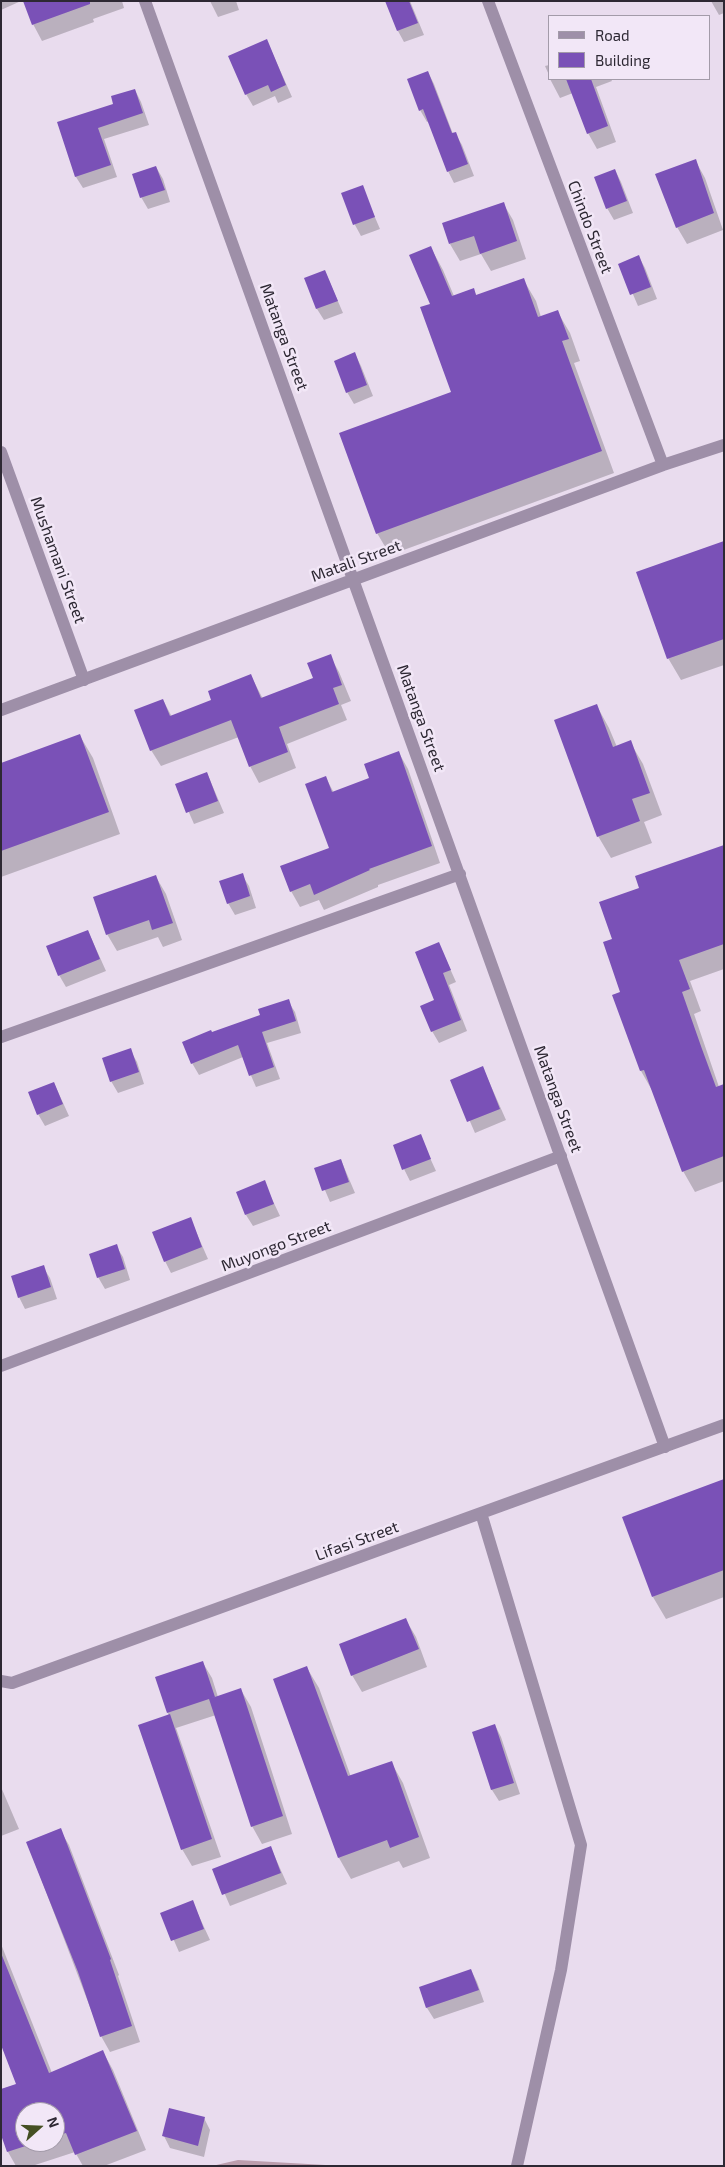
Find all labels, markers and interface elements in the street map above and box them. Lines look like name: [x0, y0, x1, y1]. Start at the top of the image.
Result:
legend: [548, 15, 710, 80]
text: Road: [595, 26, 630, 44]
text: Building: [595, 51, 650, 69]
street label: Chindo Street: [563, 178, 617, 276]
street label: Matanga Street: [256, 281, 312, 393]
street label: Mushamani Street: [26, 494, 90, 626]
street label: Matali Street: [308, 536, 404, 586]
street label: Matanga Street: [393, 662, 449, 774]
street label: Matanga Street: [530, 1043, 586, 1155]
street label: Muyongo Street: [218, 1216, 334, 1276]
street label: Lifasi Street: [313, 1517, 401, 1565]
north arrow: [15, 2102, 65, 2152]
text: N: [44, 2114, 63, 2130]

